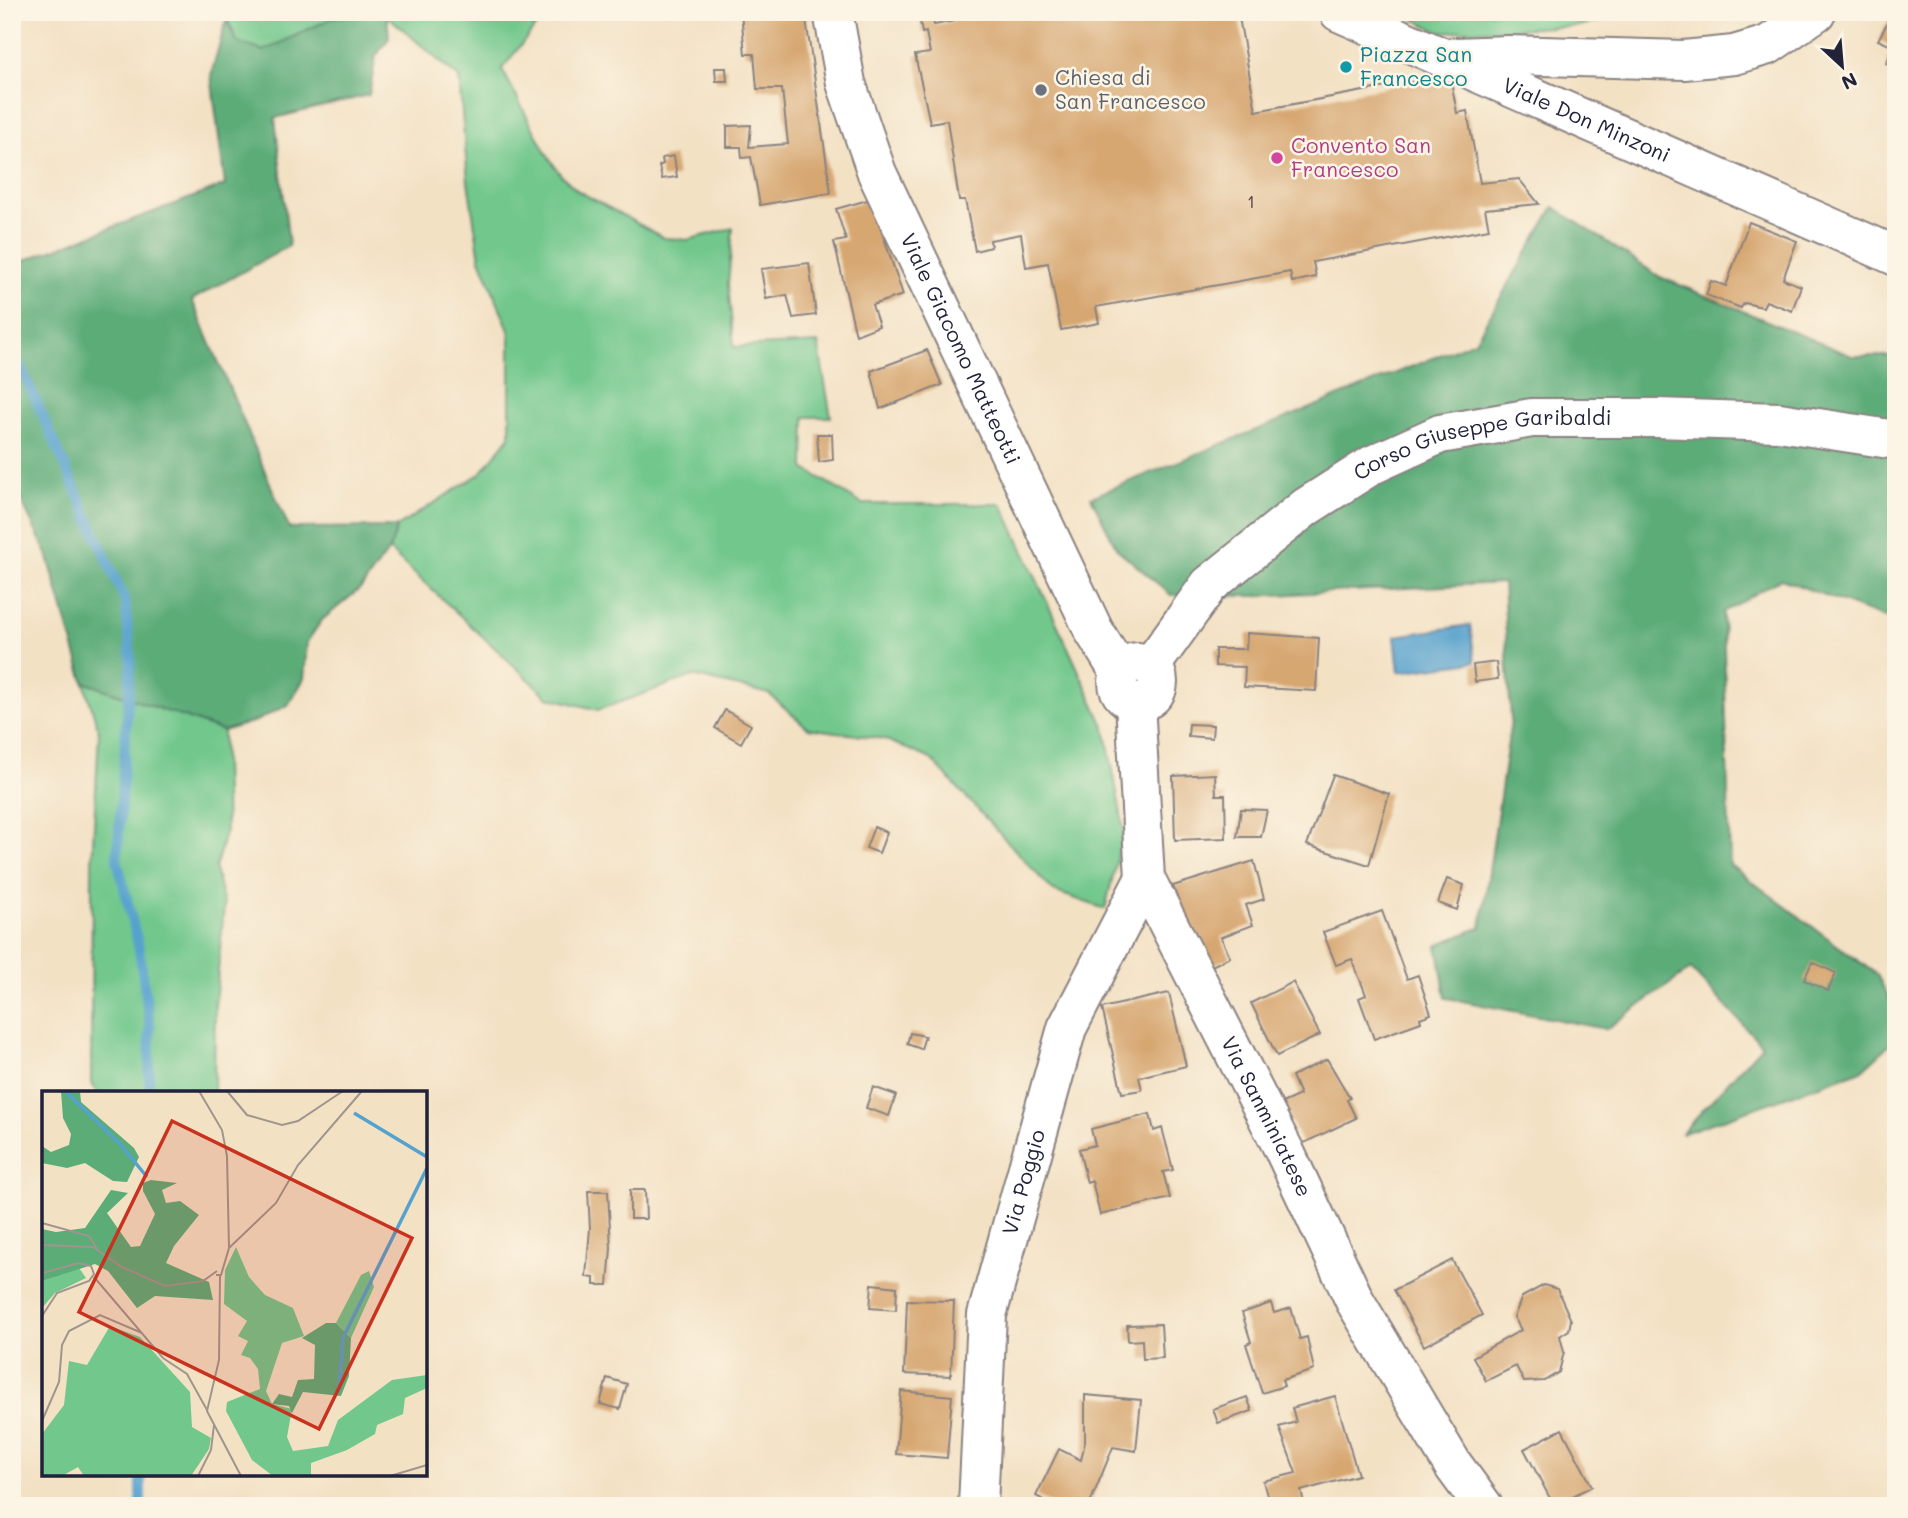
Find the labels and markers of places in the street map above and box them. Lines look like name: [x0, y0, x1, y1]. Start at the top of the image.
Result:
place label: Piazza San Francesco: [1360, 40, 1472, 91]
marker: Piazza San Francesco: [1338, 59, 1354, 75]
place label: Chiesa di San Francesco: [1055, 63, 1206, 114]
marker: Chiesa di San Francesco: [1033, 82, 1049, 98]
place label: Convento San Francesco: [1291, 131, 1431, 182]
marker: Convento San Francesco: [1269, 150, 1285, 166]

